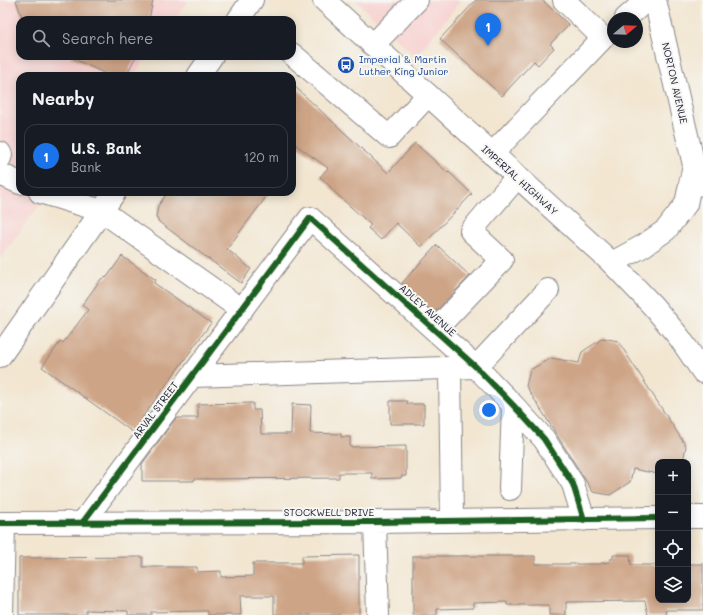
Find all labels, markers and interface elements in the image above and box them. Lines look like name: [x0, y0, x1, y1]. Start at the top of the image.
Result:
north arrow: [607, 12, 643, 48]
pin: 1: [475, 13, 501, 46]
search box: [16, 16, 296, 60]
icon: search: [30, 27, 52, 49]
text: Search here: [62, 28, 153, 48]
street label: NORTON AVENUE: [659, 41, 691, 125]
place label: Imperial & Martin Luther King Junior: [359, 52, 448, 78]
bus stop icon: Imperial & Martin Luther King Junior: [336, 55, 356, 75]
text: Nearby: [32, 87, 94, 109]
text: U.S. Bank: [71, 138, 142, 158]
street label: IMPERIAL HIGHWAY: [479, 142, 561, 218]
text: 1: [43, 148, 49, 165]
text: 120 m: [243, 148, 279, 165]
text: Bank: [71, 158, 101, 175]
street label: ADLEY AVENUE: [397, 281, 460, 339]
street label: ARVAL STREET: [129, 378, 181, 441]
your location: [479, 400, 499, 420]
map controls: [655, 459, 691, 603]
button: +: [655, 459, 691, 495]
button: −: [655, 495, 691, 531]
street label: STOCKWELL DRIVE: [284, 505, 374, 519]
button: locate: [655, 531, 691, 567]
button: layers: [655, 567, 691, 603]

